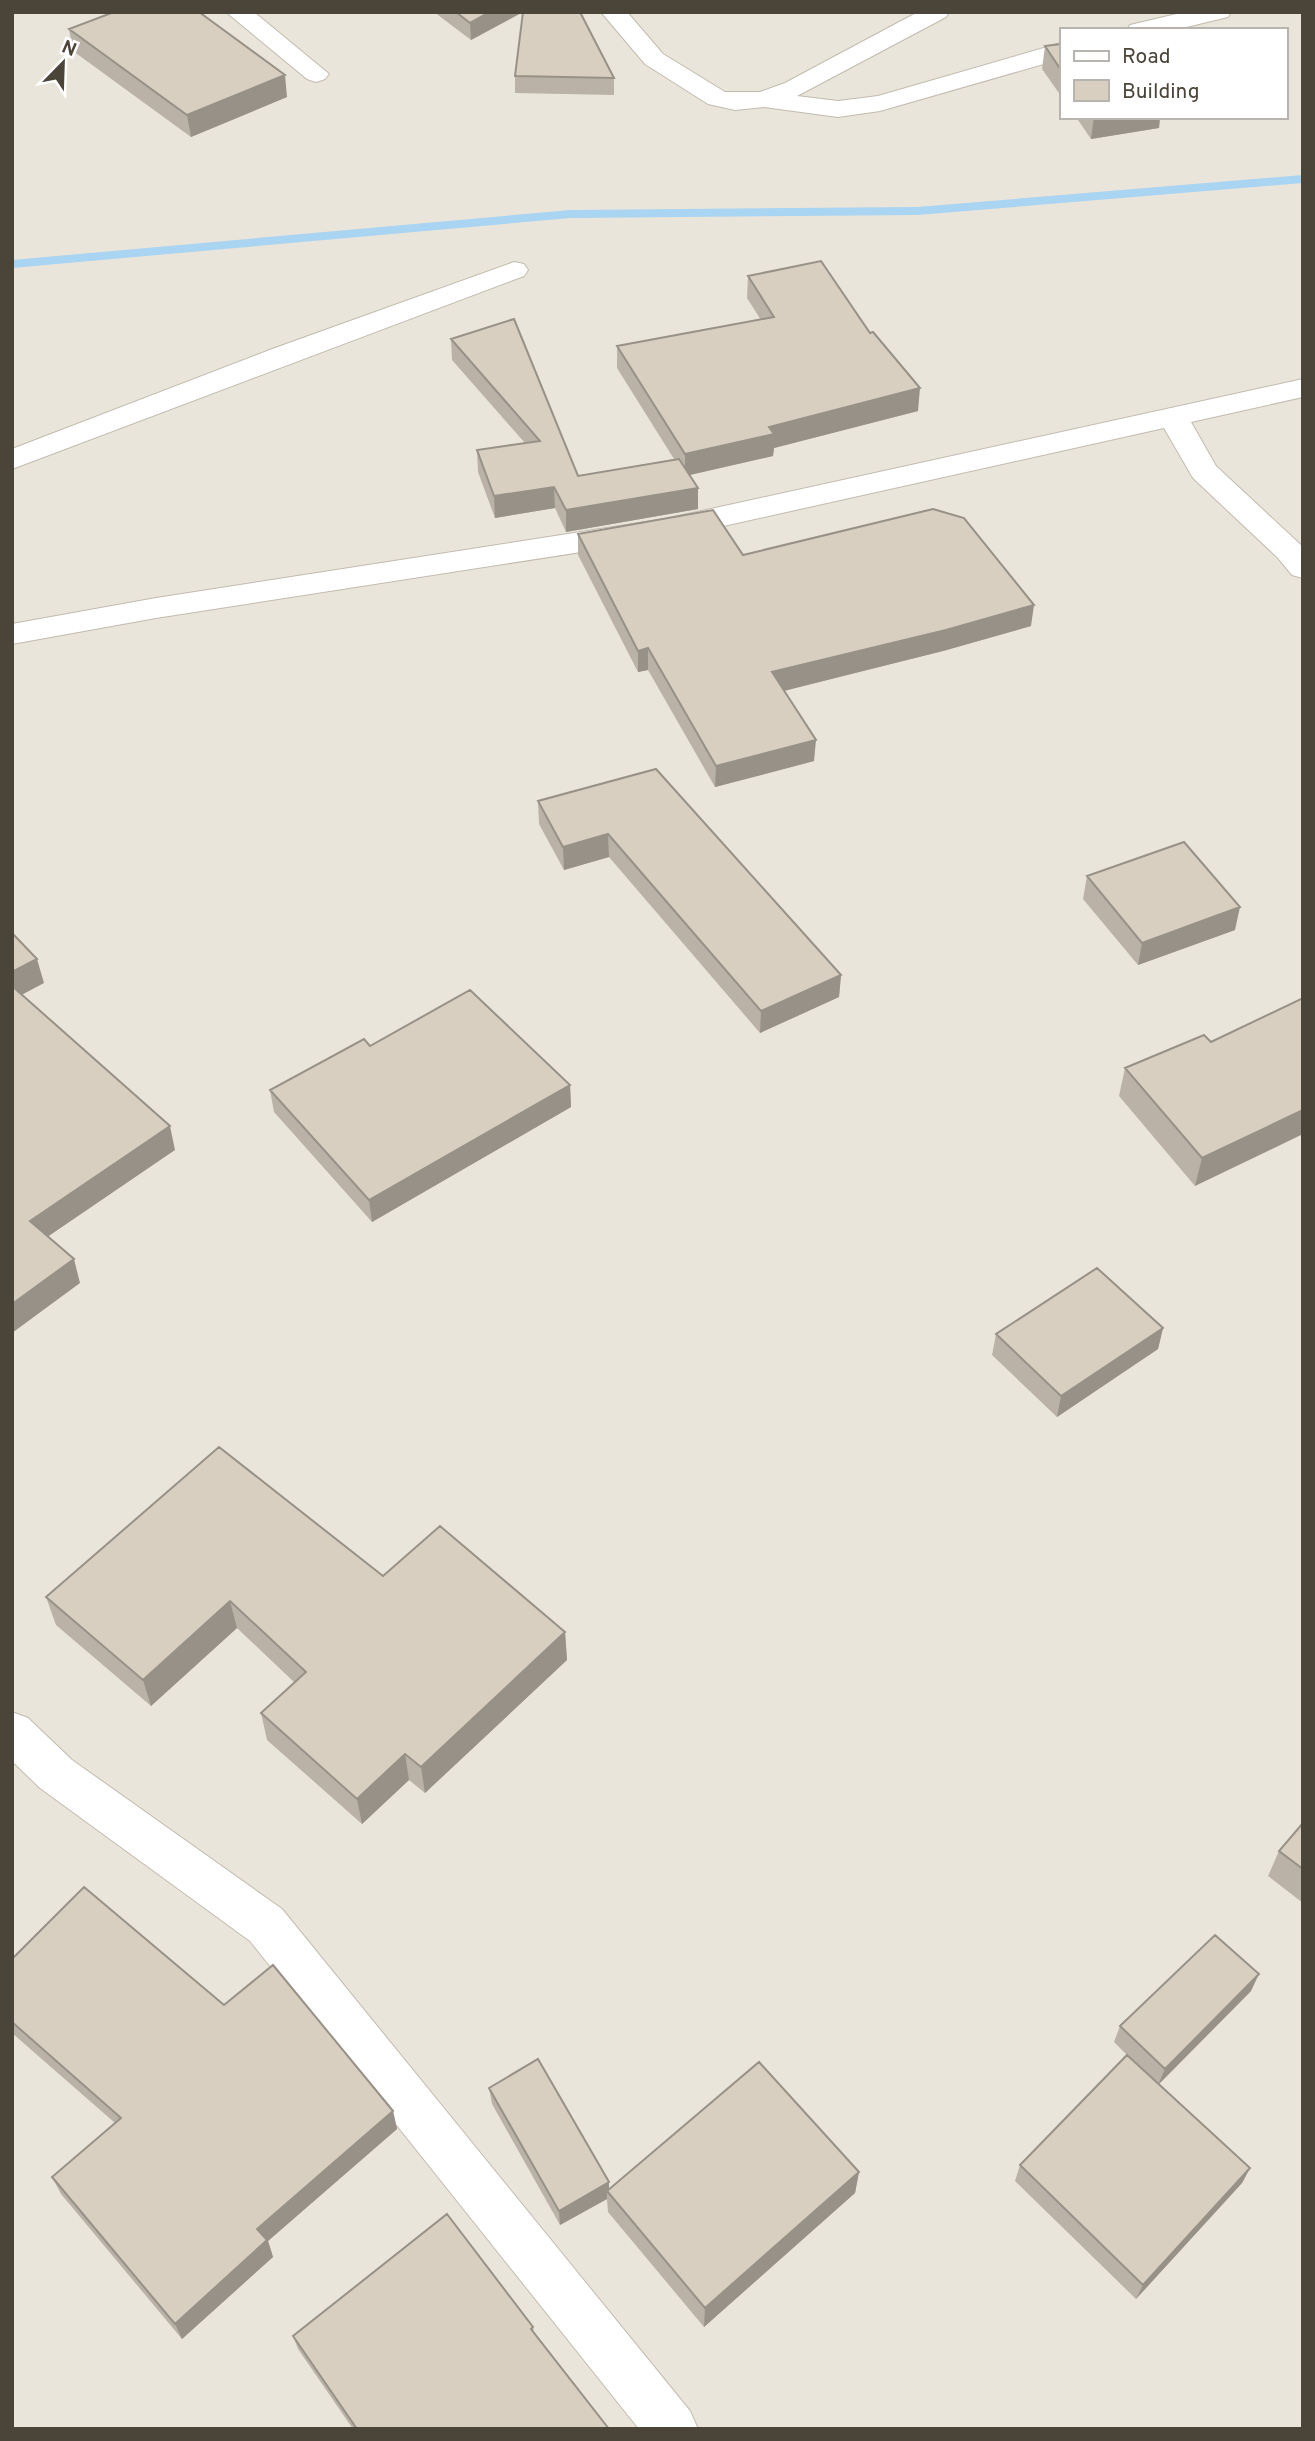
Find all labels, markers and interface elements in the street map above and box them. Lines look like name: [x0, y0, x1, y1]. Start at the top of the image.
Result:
north arrow: [28, 28, 98, 98]
legend: [1060, 28, 1287, 119]
text: N: [58, 35, 80, 63]
text: Road: [1122, 44, 1171, 71]
text: Building: [1122, 79, 1200, 106]

